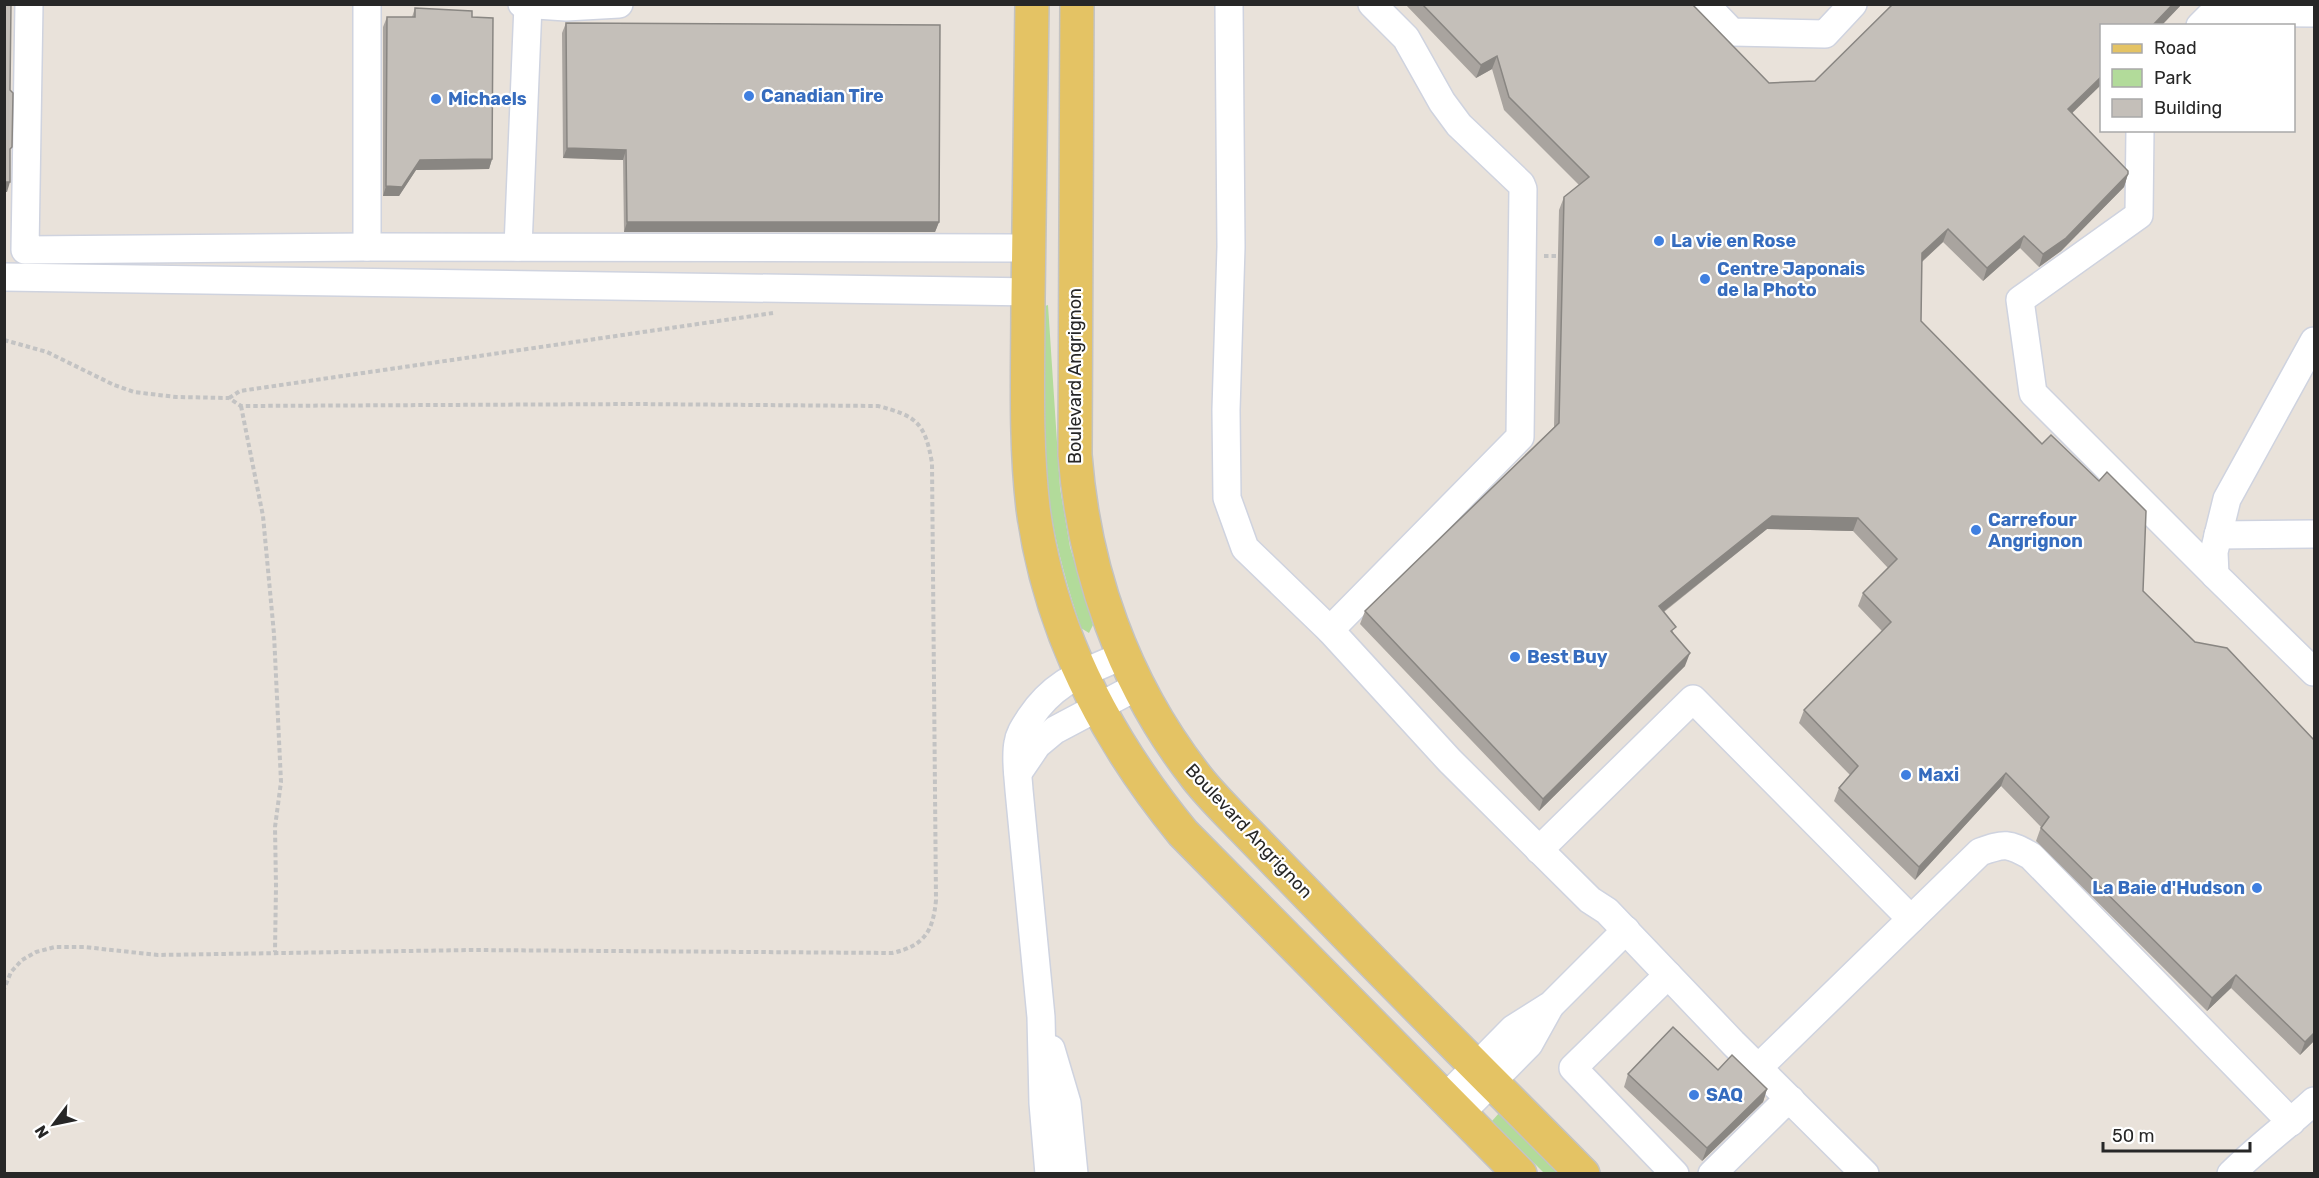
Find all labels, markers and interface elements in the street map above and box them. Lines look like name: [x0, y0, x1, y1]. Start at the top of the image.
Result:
legend: [2100, 24, 2295, 132]
text: Road: [2154, 37, 2197, 59]
text: Park: [2154, 67, 2192, 89]
place label: Canadian Tire: [761, 85, 884, 107]
place label: Michaels: [448, 88, 527, 110]
marker: Canadian Tire: [742, 89, 756, 103]
marker: Michaels: [429, 92, 443, 106]
text: Building: [2154, 97, 2222, 119]
place label: La vie en Rose: [1671, 230, 1797, 252]
marker: La vie en Rose: [1652, 234, 1666, 248]
place label: Centre Japonais de la Photo: [1717, 258, 1865, 301]
marker: Centre Japonais de la Photo: [1698, 272, 1712, 286]
street label: Boulevard Angrignon: [1064, 288, 1086, 464]
place label: Carrefour Angrignon: [1988, 509, 2083, 552]
marker: Carrefour Angrignon: [1969, 523, 1983, 537]
place label: Best Buy: [1527, 646, 1608, 668]
marker: Best Buy: [1508, 650, 1522, 664]
street label: Boulevard Angrignon: [1181, 759, 1317, 903]
place label: Maxi: [1918, 764, 1959, 786]
marker: Maxi: [1899, 768, 1913, 782]
place label: La Baie d'Hudson: [2092, 877, 2245, 899]
marker: La Baie d'Hudson: [2250, 881, 2264, 895]
place label: SAQ: [1706, 1084, 1743, 1106]
marker: SAQ: [1687, 1088, 1701, 1102]
north arrow: [24, 1094, 84, 1154]
scale bar: [2103, 1115, 2250, 1153]
text: N: [31, 1122, 53, 1142]
text: 50 m: [2112, 1125, 2155, 1147]

